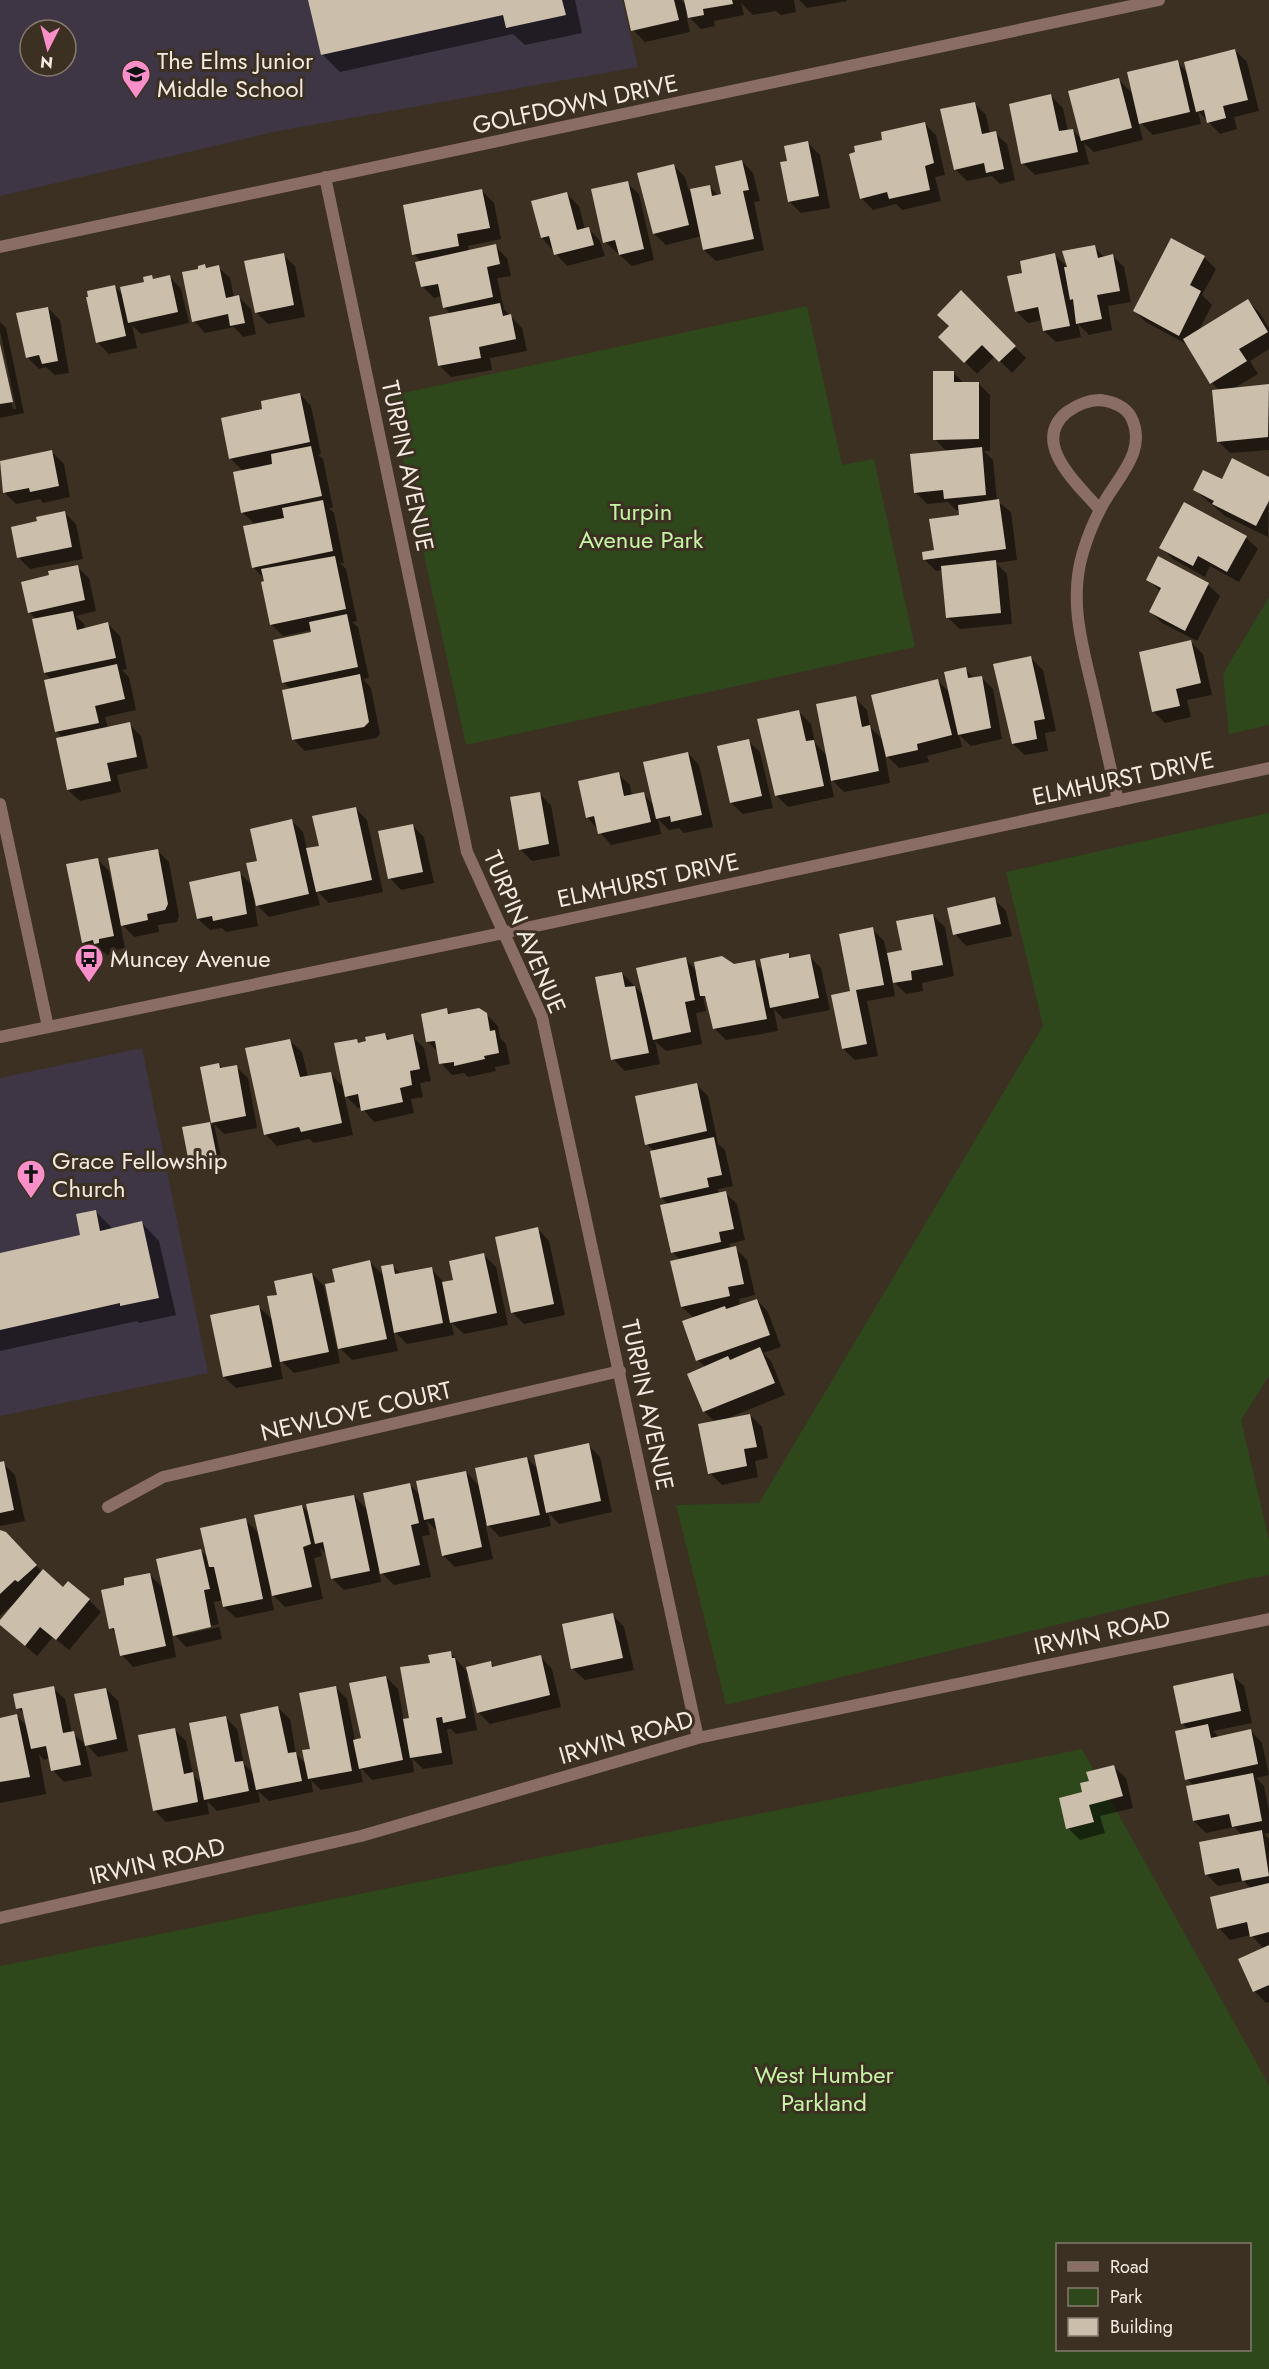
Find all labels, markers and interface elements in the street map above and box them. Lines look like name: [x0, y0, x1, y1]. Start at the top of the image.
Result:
north arrow: [18, 18, 78, 78]
place label: The Elms Junior Middle School: [157, 43, 314, 106]
text: N: [39, 50, 54, 75]
school or university icon: The Elms Junior Middle School: [120, 58, 152, 100]
street label: GOLFDOWN DRIVE: [469, 65, 681, 143]
street label: TURPIN AVENUE: [373, 377, 443, 555]
park label: Turpin Avenue Park: [579, 494, 704, 557]
street label: ELMHURST DRIVE: [1029, 742, 1217, 814]
street label: ELMHURST DRIVE: [554, 844, 742, 916]
street label: TURPIN AVENUE: [475, 845, 575, 1019]
place label: Muncey Avenue: [110, 941, 271, 976]
bus stop icon: Muncey Avenue: [73, 942, 105, 984]
place label: Grace Fellowship Church: [52, 1143, 227, 1206]
church icon: Grace Fellowship Church: [15, 1158, 47, 1200]
street label: TURPIN AVENUE: [613, 1316, 683, 1494]
street label: NEWLOVE COURT: [257, 1372, 455, 1450]
street label: IRWIN ROAD: [1031, 1600, 1173, 1664]
street label: IRWIN ROAD: [555, 1701, 697, 1773]
street label: IRWIN ROAD: [86, 1828, 228, 1894]
park label: West Humber Parkland: [754, 2057, 895, 2120]
legend: [1056, 2243, 1251, 2351]
text: Road: [1110, 2254, 1149, 2280]
text: Park: [1110, 2284, 1142, 2310]
text: Building: [1110, 2314, 1173, 2340]

